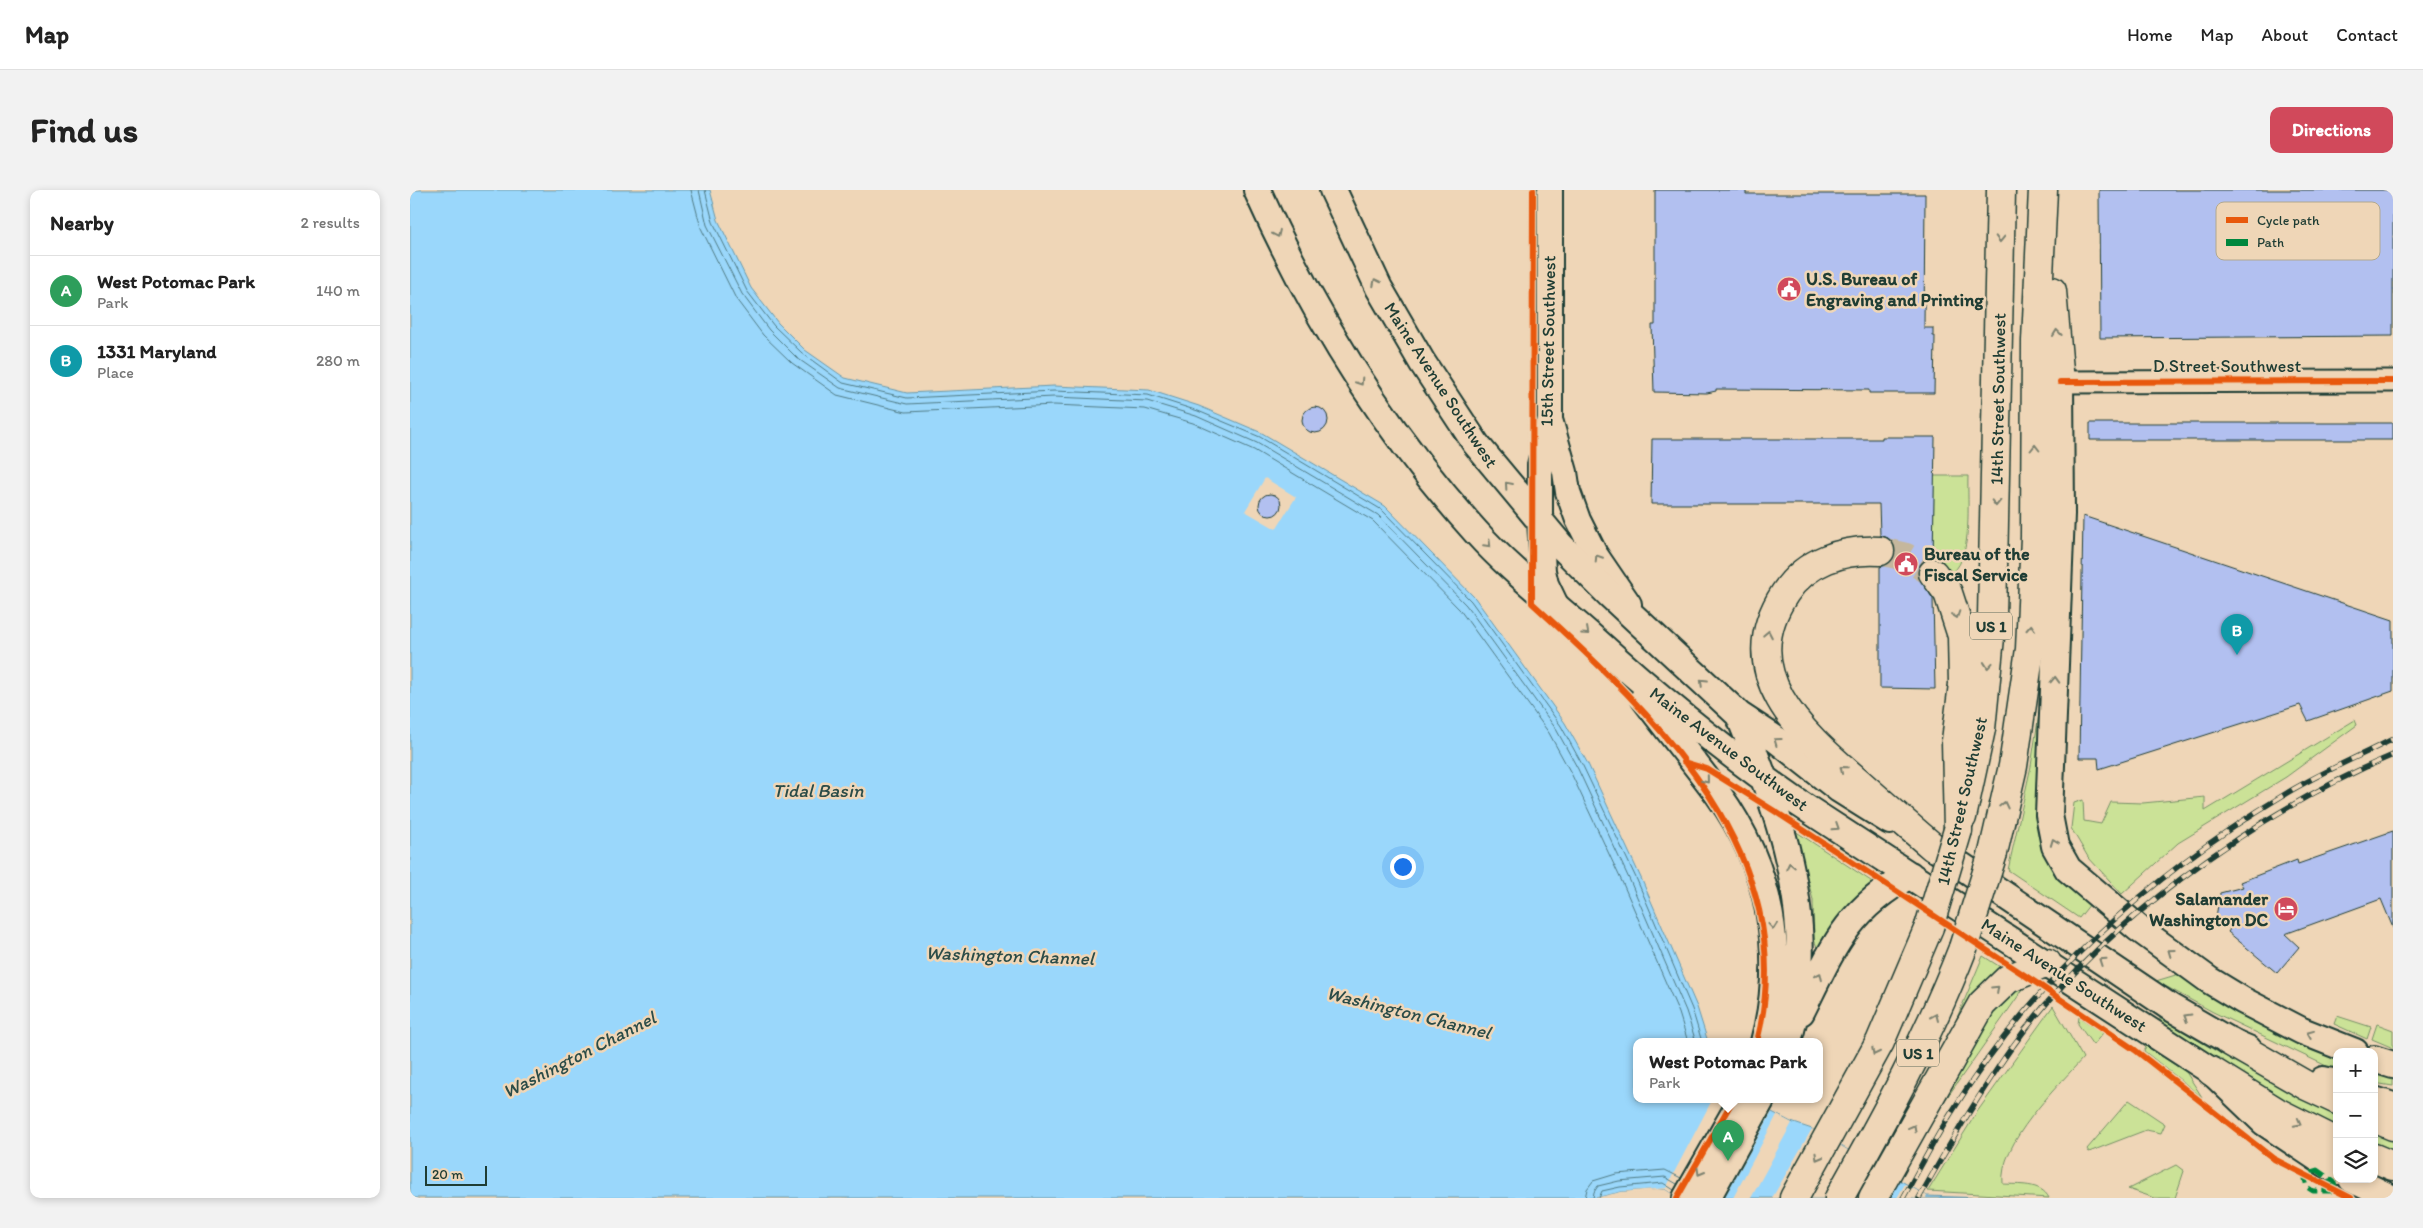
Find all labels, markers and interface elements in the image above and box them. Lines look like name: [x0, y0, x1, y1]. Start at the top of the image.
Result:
text: Map: [25, 20, 69, 49]
text: Home: [2127, 24, 2173, 46]
text: Map: [2201, 24, 2234, 46]
text: About: [2262, 24, 2308, 46]
text: Contact: [2336, 24, 2398, 46]
button: Directions: [2270, 107, 2393, 153]
text: Find us: [30, 109, 138, 151]
legend: [2216, 202, 2380, 260]
text: Nearby: [50, 210, 114, 235]
text: Cycle path: [2257, 212, 2320, 229]
text: 2 results: [300, 213, 360, 232]
one-way arrow: [1271, 229, 1281, 238]
text: Path: [2257, 234, 2284, 251]
one-way arrow: [1995, 235, 2005, 243]
street label: 15th Street Southwest: [1536, 255, 1560, 427]
place label: U.S. Bureau of Engraving and Printing: [1806, 268, 1984, 311]
text: West Potomac Park: [97, 270, 255, 293]
public building icon: U.S. Bureau of Engraving and Printing: [1776, 276, 1802, 302]
one-way arrow: [1372, 278, 1382, 287]
text: A: [61, 281, 71, 300]
text: 140 m: [316, 281, 360, 300]
text: Park: [97, 293, 128, 312]
street label: Maine Avenue Southwest: [1379, 298, 1503, 472]
street label: 14th Street Southwest: [1985, 312, 2011, 485]
one-way arrow: [2052, 329, 2063, 337]
text: 1331 Maryland: [97, 340, 217, 363]
text: B: [61, 351, 71, 370]
text: 280 m: [316, 351, 360, 370]
street label: D Street Southwest: [2153, 355, 2301, 377]
text: Place: [97, 363, 134, 382]
one-way arrow: [1354, 376, 1364, 385]
one-way arrow: [2030, 444, 2040, 452]
one-way arrow: [1505, 481, 1514, 490]
one-way arrow: [1990, 499, 2001, 507]
one-way arrow: [1482, 538, 1491, 547]
place label: Bureau of the Fiscal Service: [1924, 543, 2030, 586]
public building icon: Bureau of the Fiscal Service: [1893, 551, 1919, 577]
one-way arrow: [1595, 555, 1604, 564]
one-way arrow: [1951, 610, 1961, 618]
road number: US 1: [1970, 612, 2012, 640]
pin: B: [2221, 614, 2253, 655]
one-way arrow: [2025, 623, 2036, 631]
one-way arrow: [1580, 626, 1589, 635]
one-way arrow: [1762, 630, 1772, 639]
one-way arrow: [1983, 662, 1994, 670]
one-way arrow: [2050, 676, 2060, 684]
one-way arrow: [1700, 679, 1709, 688]
street label: Maine Avenue Southwest: [1645, 682, 1813, 816]
street label: 14th Street Southwest: [1932, 714, 1992, 888]
one-way arrow: [1773, 738, 1783, 747]
one-way arrow: [1840, 767, 1849, 775]
one-way arrow: [1701, 774, 1709, 783]
water label: Tidal Basin: [772, 779, 864, 802]
one-way arrow: [1998, 801, 2009, 810]
one-way arrow: [1830, 821, 1840, 830]
one-way arrow: [2050, 838, 2060, 847]
your location: [1390, 854, 1416, 880]
one-way arrow: [1785, 861, 1796, 870]
place label: Salamander Washington DC: [2149, 888, 2269, 931]
hotel icon: Salamander Washington DC: [2273, 896, 2299, 922]
street label: Maine Avenue Southwest: [1977, 913, 2151, 1037]
one-way arrow: [1767, 923, 1778, 931]
water label: Washington Channel: [925, 941, 1096, 970]
one-way arrow: [2167, 949, 2176, 958]
one-way arrow: [2098, 958, 2107, 967]
one-way arrow: [1813, 972, 1824, 981]
water label: Washington Channel: [1324, 981, 1495, 1044]
one-way arrow: [1990, 986, 1999, 995]
water label: Washington Channel: [499, 1005, 661, 1103]
one-way arrow: [1928, 1013, 1939, 1022]
one-way arrow: [2184, 1013, 2193, 1023]
one-way arrow: [2306, 1029, 2315, 1040]
popup: [1633, 1038, 1823, 1103]
road number: US 1: [1897, 1040, 1939, 1066]
one-way arrow: [1871, 1047, 1881, 1056]
map controls: [2333, 1048, 2378, 1183]
button: +: [2333, 1048, 2378, 1093]
text: West Potomac Park: [1649, 1050, 1807, 1073]
text: Park: [1649, 1073, 1680, 1092]
button: −: [2333, 1093, 2378, 1138]
one-way arrow: [2293, 1117, 2302, 1127]
pin: A: [1712, 1120, 1744, 1161]
one-way arrow: [1907, 1125, 1917, 1134]
button: layers: [2333, 1138, 2378, 1183]
one-way arrow: [1814, 1151, 1824, 1160]
scale bar: [425, 1163, 488, 1186]
text: 20 m: [432, 1166, 463, 1183]
one-way arrow: [1697, 1167, 1707, 1176]

